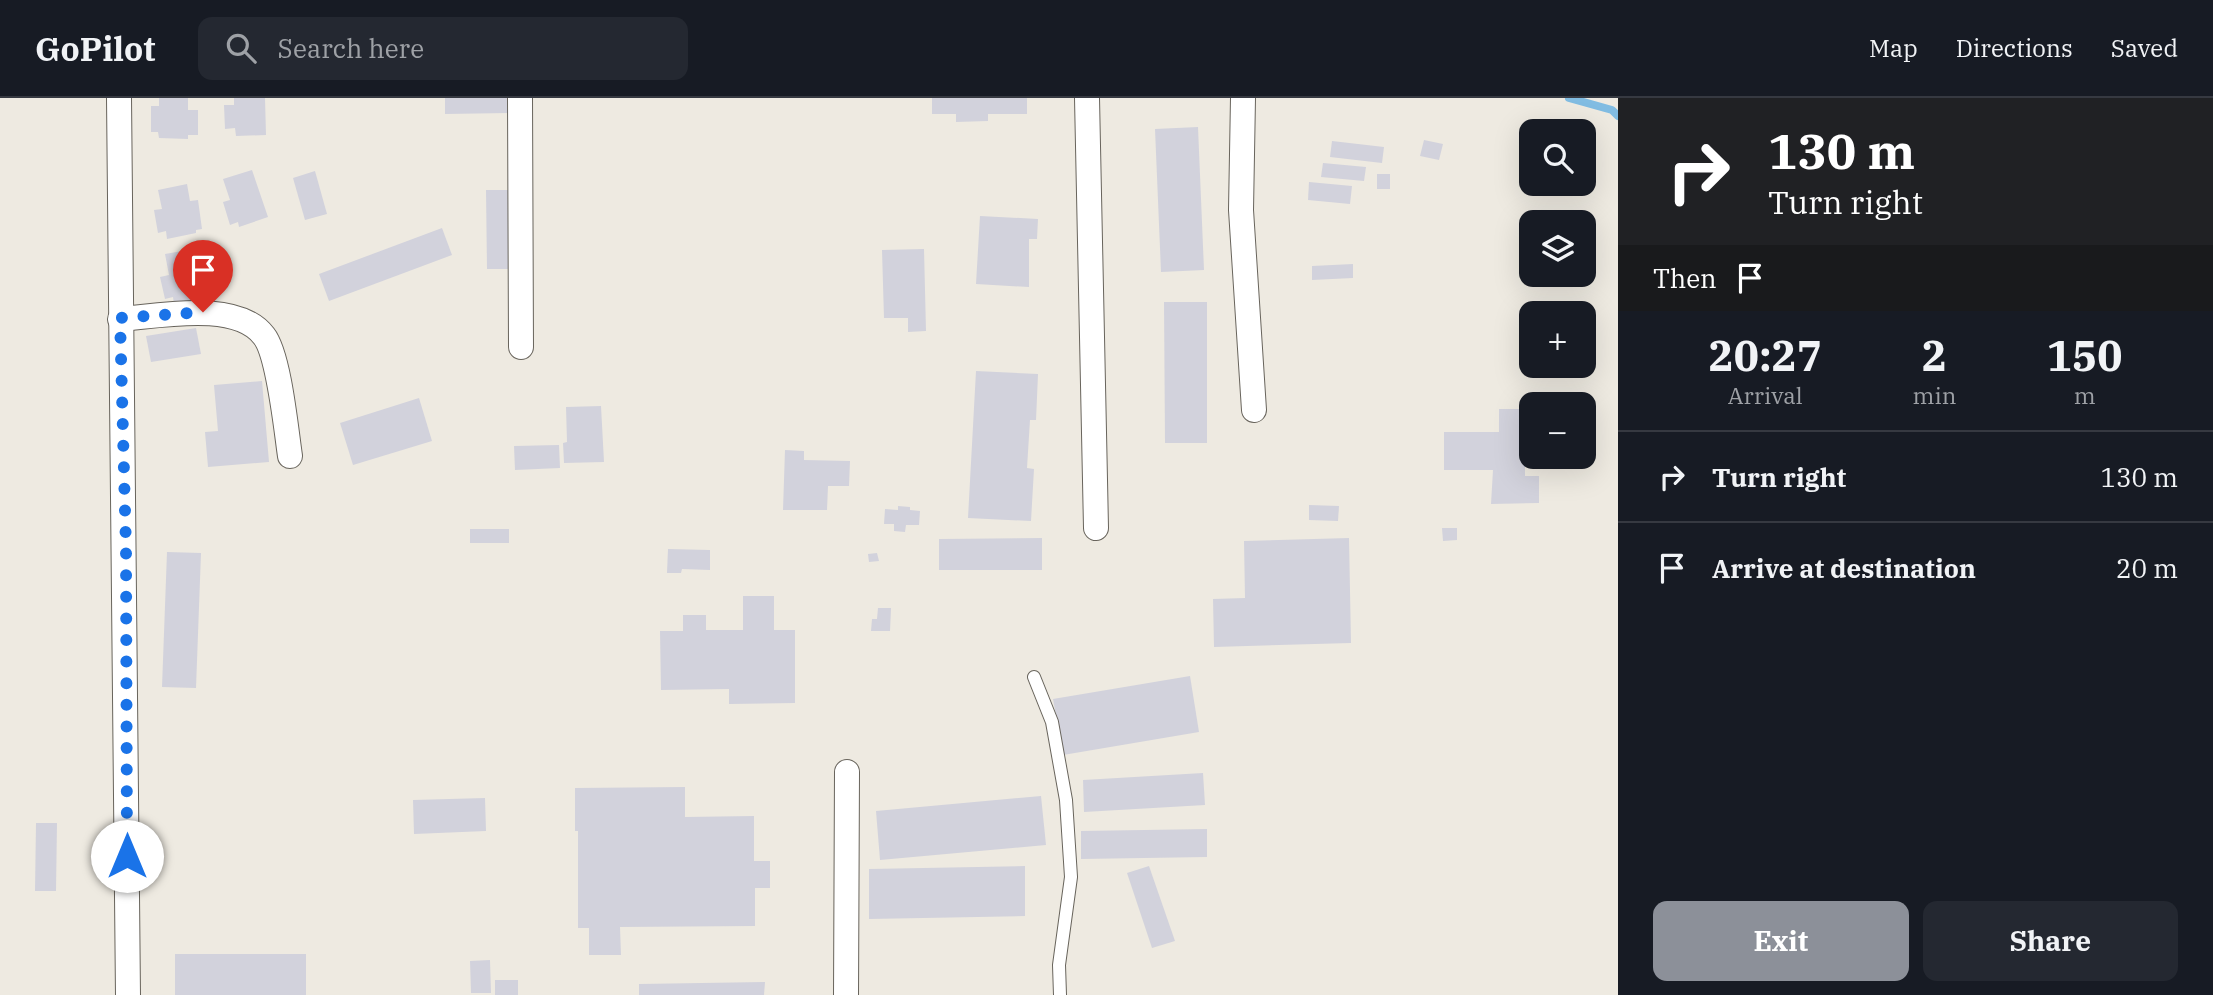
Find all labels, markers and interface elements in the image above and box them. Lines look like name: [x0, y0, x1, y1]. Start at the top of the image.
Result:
search box: [198, 17, 688, 80]
text: GoPilot: [35, 27, 156, 70]
icon: search: [222, 29, 260, 67]
text: Search here: [278, 31, 424, 65]
text: Map: [1869, 32, 1918, 64]
text: Directions: [1956, 32, 2073, 64]
text: Saved: [2111, 32, 2178, 64]
map controls: [1519, 119, 1596, 469]
button: search: [1519, 119, 1596, 196]
text: 130 m: [1768, 119, 1915, 182]
icon: right: [1653, 126, 1744, 217]
text: Turn right: [1768, 181, 1923, 223]
button: layers: [1519, 210, 1596, 287]
pin: [173, 240, 233, 312]
icon: arrive: [184, 251, 222, 289]
icon: arrive: [1731, 259, 1769, 297]
text: Then: [1653, 261, 1717, 295]
button: +: [1519, 301, 1596, 378]
text: 20:27: [1708, 328, 1822, 383]
text: 2: [1922, 328, 1947, 383]
text: 150: [2047, 328, 2122, 383]
text: Arrival: [1728, 380, 1803, 410]
text: min: [1913, 380, 1956, 410]
text: m: [2074, 380, 2096, 410]
button: −: [1519, 392, 1596, 469]
icon: right: [1653, 458, 1691, 496]
text: Turn right: [1712, 460, 1846, 494]
text: 130 m: [2100, 460, 2178, 494]
icon: arrive: [1653, 549, 1691, 587]
text: Arrive at destination: [1712, 551, 1976, 585]
text: 20 m: [2116, 551, 2178, 585]
position arrow: [90, 819, 164, 893]
button: Exit: [1653, 901, 1909, 981]
button: Share: [1923, 901, 2178, 981]

